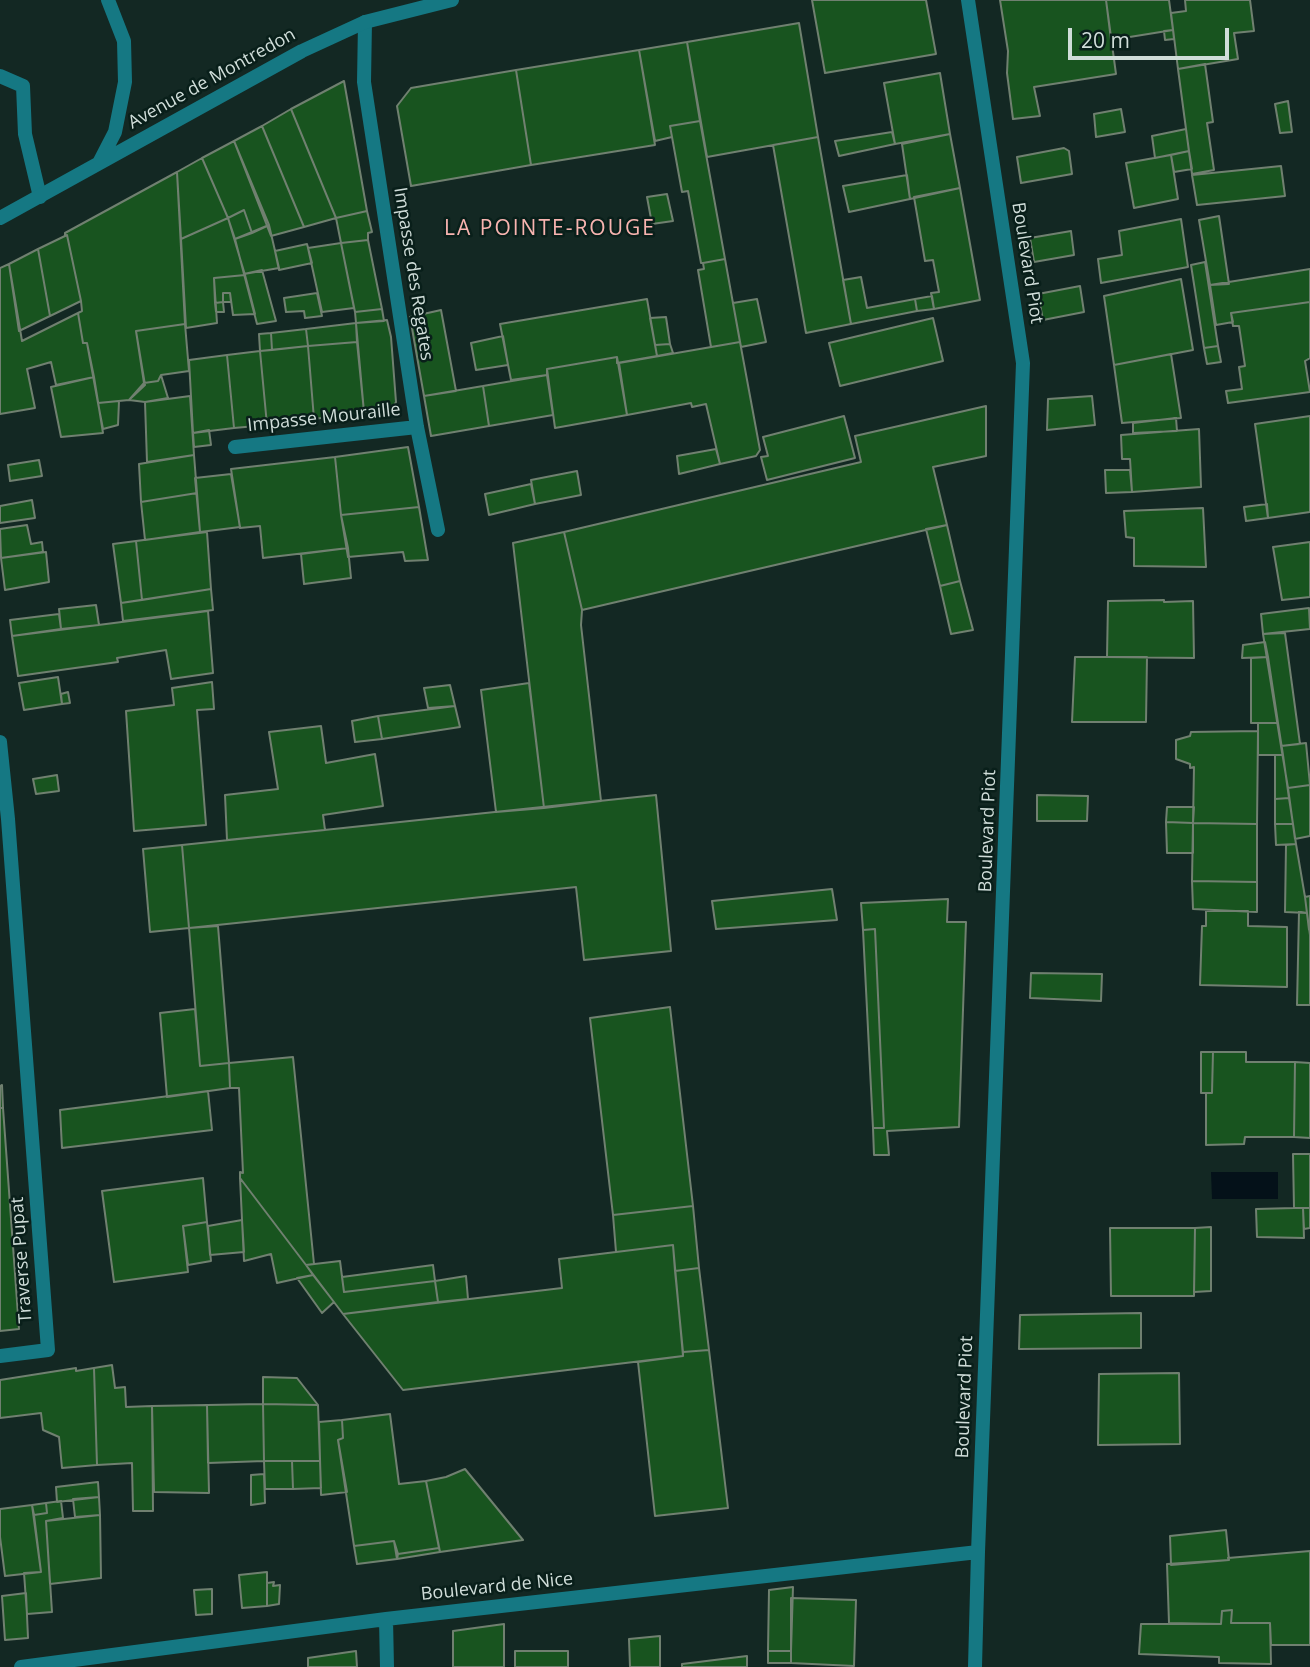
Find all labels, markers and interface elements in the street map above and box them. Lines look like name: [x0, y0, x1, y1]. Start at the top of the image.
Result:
scale bar: [1072, 14, 1233, 58]
street label: Avenue de Montredon: [125, 24, 299, 134]
text: 20 m: [1081, 26, 1130, 54]
street label: Impasse des Regates: [389, 186, 437, 362]
street label: Boulevard Piot: [1007, 201, 1047, 325]
district label: LA POINTE-ROUGE: [446, 216, 654, 242]
street label: Impasse Mouraille: [246, 399, 402, 437]
street label: Boulevard Piot: [975, 769, 1001, 893]
street label: Traverse Pupat: [7, 1196, 37, 1324]
street label: Boulevard Piot: [952, 1335, 978, 1459]
street label: Boulevard de Nice: [420, 1568, 574, 1606]

